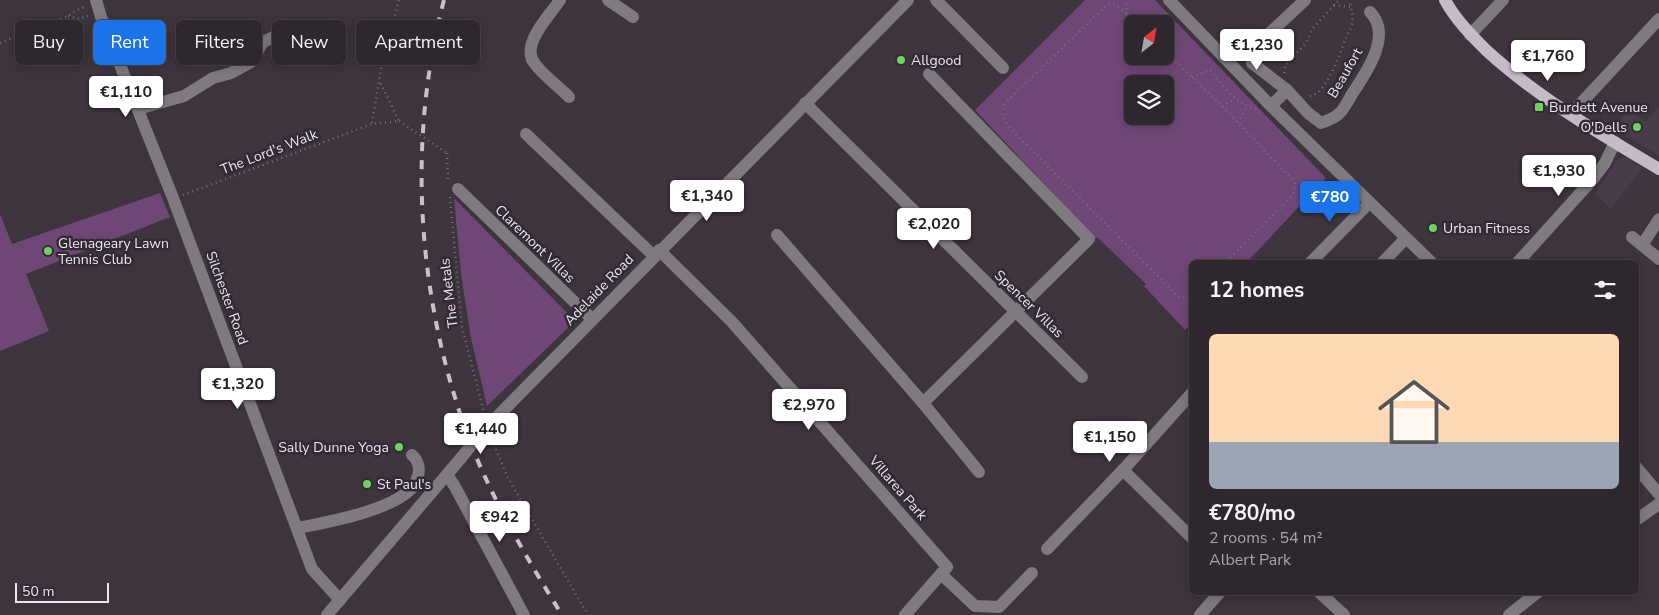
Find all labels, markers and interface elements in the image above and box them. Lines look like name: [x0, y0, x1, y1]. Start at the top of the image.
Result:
north arrow: [1124, 15, 1174, 65]
map controls: [1124, 15, 1174, 125]
chip: Buy: [15, 20, 83, 65]
chip: Rent: [93, 20, 166, 65]
chip: Filters: [176, 20, 262, 65]
chip: New: [272, 20, 346, 65]
chip: Apartment: [356, 20, 480, 65]
pin: €1,230: [1216, 28, 1298, 71]
text: €1,230: [1231, 34, 1283, 56]
pin: €1,760: [1507, 39, 1589, 82]
street label: Beaufort: [1323, 44, 1367, 101]
text: €1,760: [1522, 45, 1574, 67]
place label: Allgood: [911, 51, 961, 70]
marker: Allgood: [895, 54, 907, 66]
button: layers: [1124, 75, 1174, 125]
pin: €1,110: [85, 76, 167, 118]
text: €1,110: [100, 81, 152, 103]
place label: Burdett Avenue: [1549, 98, 1648, 117]
marker: Burdett Avenue: [1533, 101, 1545, 113]
place label: O'Dells: [1580, 118, 1627, 137]
marker: O'Dells: [1631, 121, 1643, 133]
street label: The Lord's Walk: [218, 124, 321, 179]
pin: €1,930: [1518, 154, 1600, 197]
text: €1,930: [1533, 160, 1585, 182]
pin: €1,340: [666, 180, 748, 222]
pin: €780: [1300, 180, 1360, 223]
text: €1,340: [681, 185, 733, 207]
text: €780: [1311, 186, 1349, 208]
street label: Claremont Villas: [491, 201, 580, 287]
pin: €2,020: [893, 208, 975, 250]
text: €2,020: [908, 213, 960, 235]
place label: Urban Fitness: [1443, 219, 1530, 238]
marker: Urban Fitness: [1427, 222, 1439, 234]
place label: Glenageary Lawn Tennis Club: [58, 234, 169, 269]
marker: Glenageary Lawn Tennis Club: [42, 245, 54, 257]
street label: Silchester Road: [201, 249, 253, 347]
street label: Adelaide Road: [560, 250, 638, 330]
street label: The Metals: [435, 257, 463, 329]
street label: Spencer Villas: [990, 266, 1068, 342]
text: 12 homes: [1209, 276, 1304, 304]
icon: filters: [1591, 276, 1619, 304]
icon: home: [1369, 367, 1459, 457]
pin: €1,320: [197, 368, 279, 410]
text: €1,320: [212, 373, 264, 395]
pin: €2,970: [768, 388, 850, 431]
text: €2,970: [783, 394, 835, 416]
pin: €1,440: [440, 412, 522, 455]
text: €1,440: [455, 418, 507, 440]
pin: €1,150: [1069, 420, 1151, 463]
text: €1,150: [1084, 426, 1136, 448]
place label: Sally Dunne Yoga: [278, 438, 389, 457]
marker: Sally Dunne Yoga: [393, 441, 405, 453]
street label: Villarea Park: [864, 451, 932, 525]
place label: St Paul's: [377, 475, 432, 494]
marker: St Paul's: [361, 478, 373, 490]
text: €780/mo: [1209, 499, 1295, 527]
pin: €942: [470, 500, 530, 543]
text: €942: [481, 506, 519, 528]
text: 2 rooms · 54 m²: [1209, 527, 1322, 549]
text: Albert Park: [1209, 549, 1291, 571]
scale bar: [15, 580, 109, 603]
text: 50 m: [22, 582, 54, 601]

